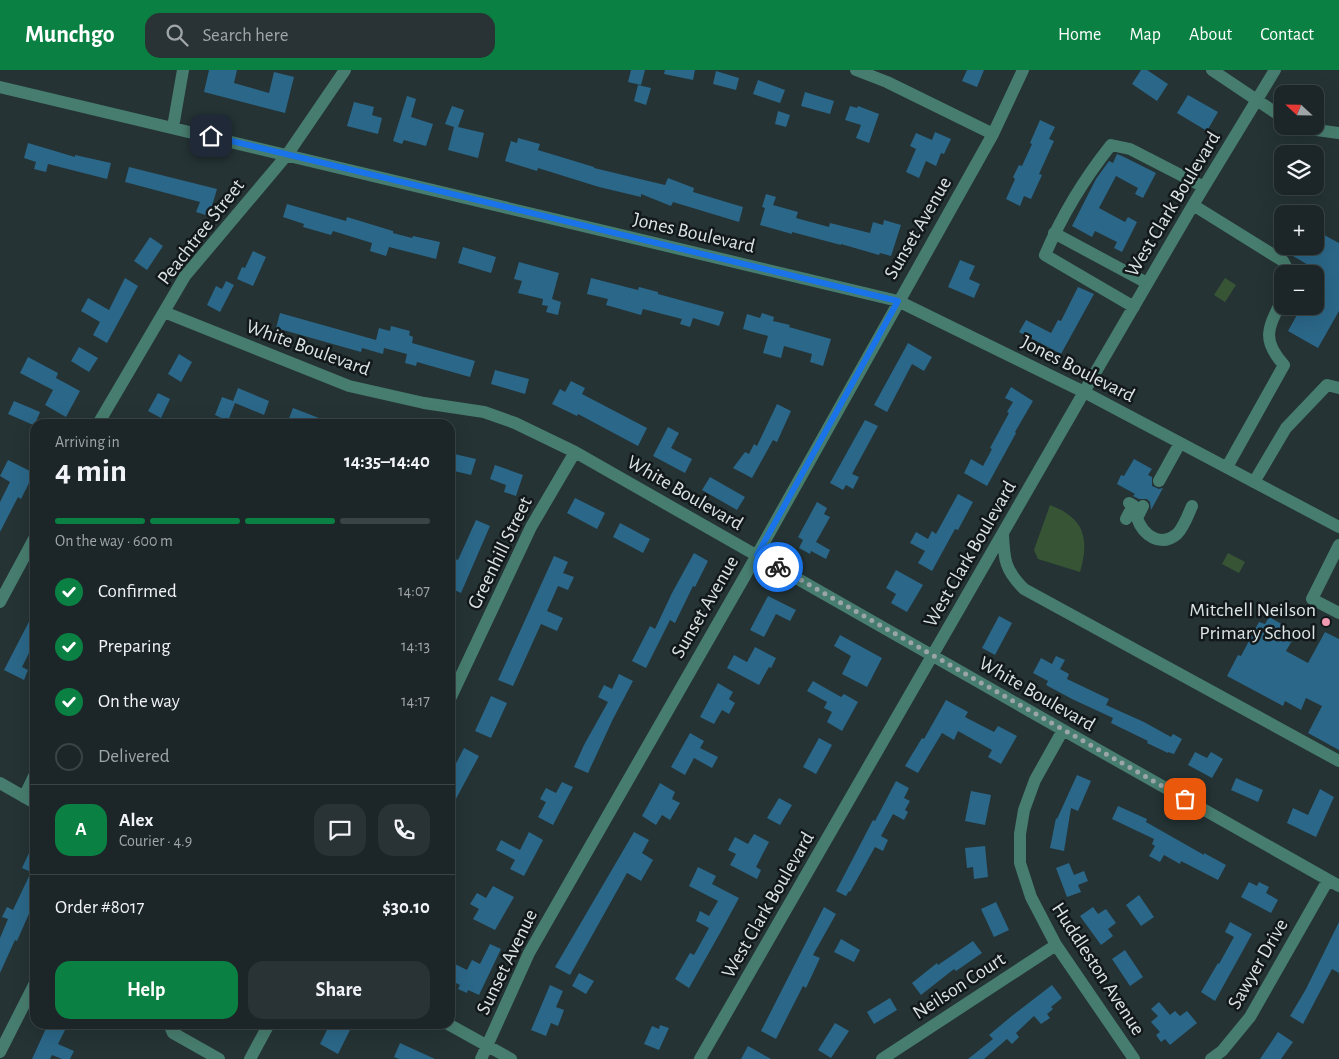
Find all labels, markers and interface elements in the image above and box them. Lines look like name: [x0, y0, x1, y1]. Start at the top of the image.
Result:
search box: [145, 13, 495, 58]
icon: search: [163, 21, 191, 49]
text: Munchgo: [25, 23, 115, 47]
text: Search here: [203, 26, 288, 45]
text: Home: [1058, 26, 1101, 44]
text: Map: [1129, 26, 1161, 44]
text: About: [1189, 26, 1232, 44]
text: Contact: [1260, 26, 1314, 44]
north arrow: [1274, 85, 1324, 135]
map controls: [1274, 85, 1324, 315]
pin: [190, 115, 232, 157]
icon: home: [197, 122, 225, 150]
street label: West Clark Boulevard: [1122, 128, 1224, 280]
button: layers: [1274, 145, 1324, 195]
street label: Sunset Avenue: [881, 173, 955, 283]
street label: Peachtree Street: [154, 175, 249, 288]
button: +: [1274, 205, 1324, 255]
street label: Jones Boulevard: [631, 209, 757, 257]
button: −: [1274, 265, 1324, 315]
street label: White Boulevard: [243, 316, 373, 380]
street label: Jones Boulevard: [1018, 332, 1138, 406]
text: Arriving in: [55, 434, 120, 450]
text: 14:35–14:40: [344, 452, 430, 471]
street label: White Boulevard: [624, 452, 746, 534]
text: 4 min: [55, 455, 127, 487]
street label: West Clark Boulevard: [920, 477, 1020, 631]
street label: Greenhill Street: [464, 493, 536, 612]
text: On the way · 600 m: [55, 533, 173, 549]
courier: [753, 542, 803, 592]
street label: Sunset Avenue: [668, 552, 742, 662]
icon: bike: [764, 553, 792, 581]
icon: check: [55, 578, 83, 606]
text: Confirmed: [98, 582, 177, 601]
text: 14:07: [398, 583, 430, 599]
place label: Mitchell Neilson Primary School: [1189, 600, 1316, 643]
marker: Mitchell Neilson Primary School: [1320, 616, 1332, 628]
icon: check: [55, 633, 83, 661]
text: Preparing: [98, 637, 171, 656]
text: 14:13: [401, 638, 430, 654]
street label: White Boulevard: [976, 653, 1098, 735]
icon: check: [55, 688, 83, 716]
text: On the way: [98, 692, 180, 711]
text: 14:17: [401, 693, 430, 709]
text: Delivered: [98, 747, 170, 766]
pin: [1164, 778, 1206, 820]
icon: bag: [1171, 785, 1199, 813]
button: chat: [314, 804, 366, 856]
button: phone: [378, 804, 430, 856]
text: Alex: [119, 811, 153, 830]
text: A: [75, 820, 87, 839]
street label: West Clark Boulevard: [718, 828, 818, 982]
text: Courier · 4.9: [119, 833, 192, 849]
text: Order #8017: [55, 898, 144, 917]
text: $30.10: [382, 898, 430, 917]
street label: Huddleston Avenue: [1048, 899, 1148, 1039]
street label: Sunset Avenue: [473, 906, 541, 1018]
street label: Sawyer Drive: [1224, 916, 1292, 1012]
street label: Neilson Court: [909, 949, 1009, 1023]
button: Help: [55, 961, 238, 1019]
button: Share: [248, 961, 430, 1019]

